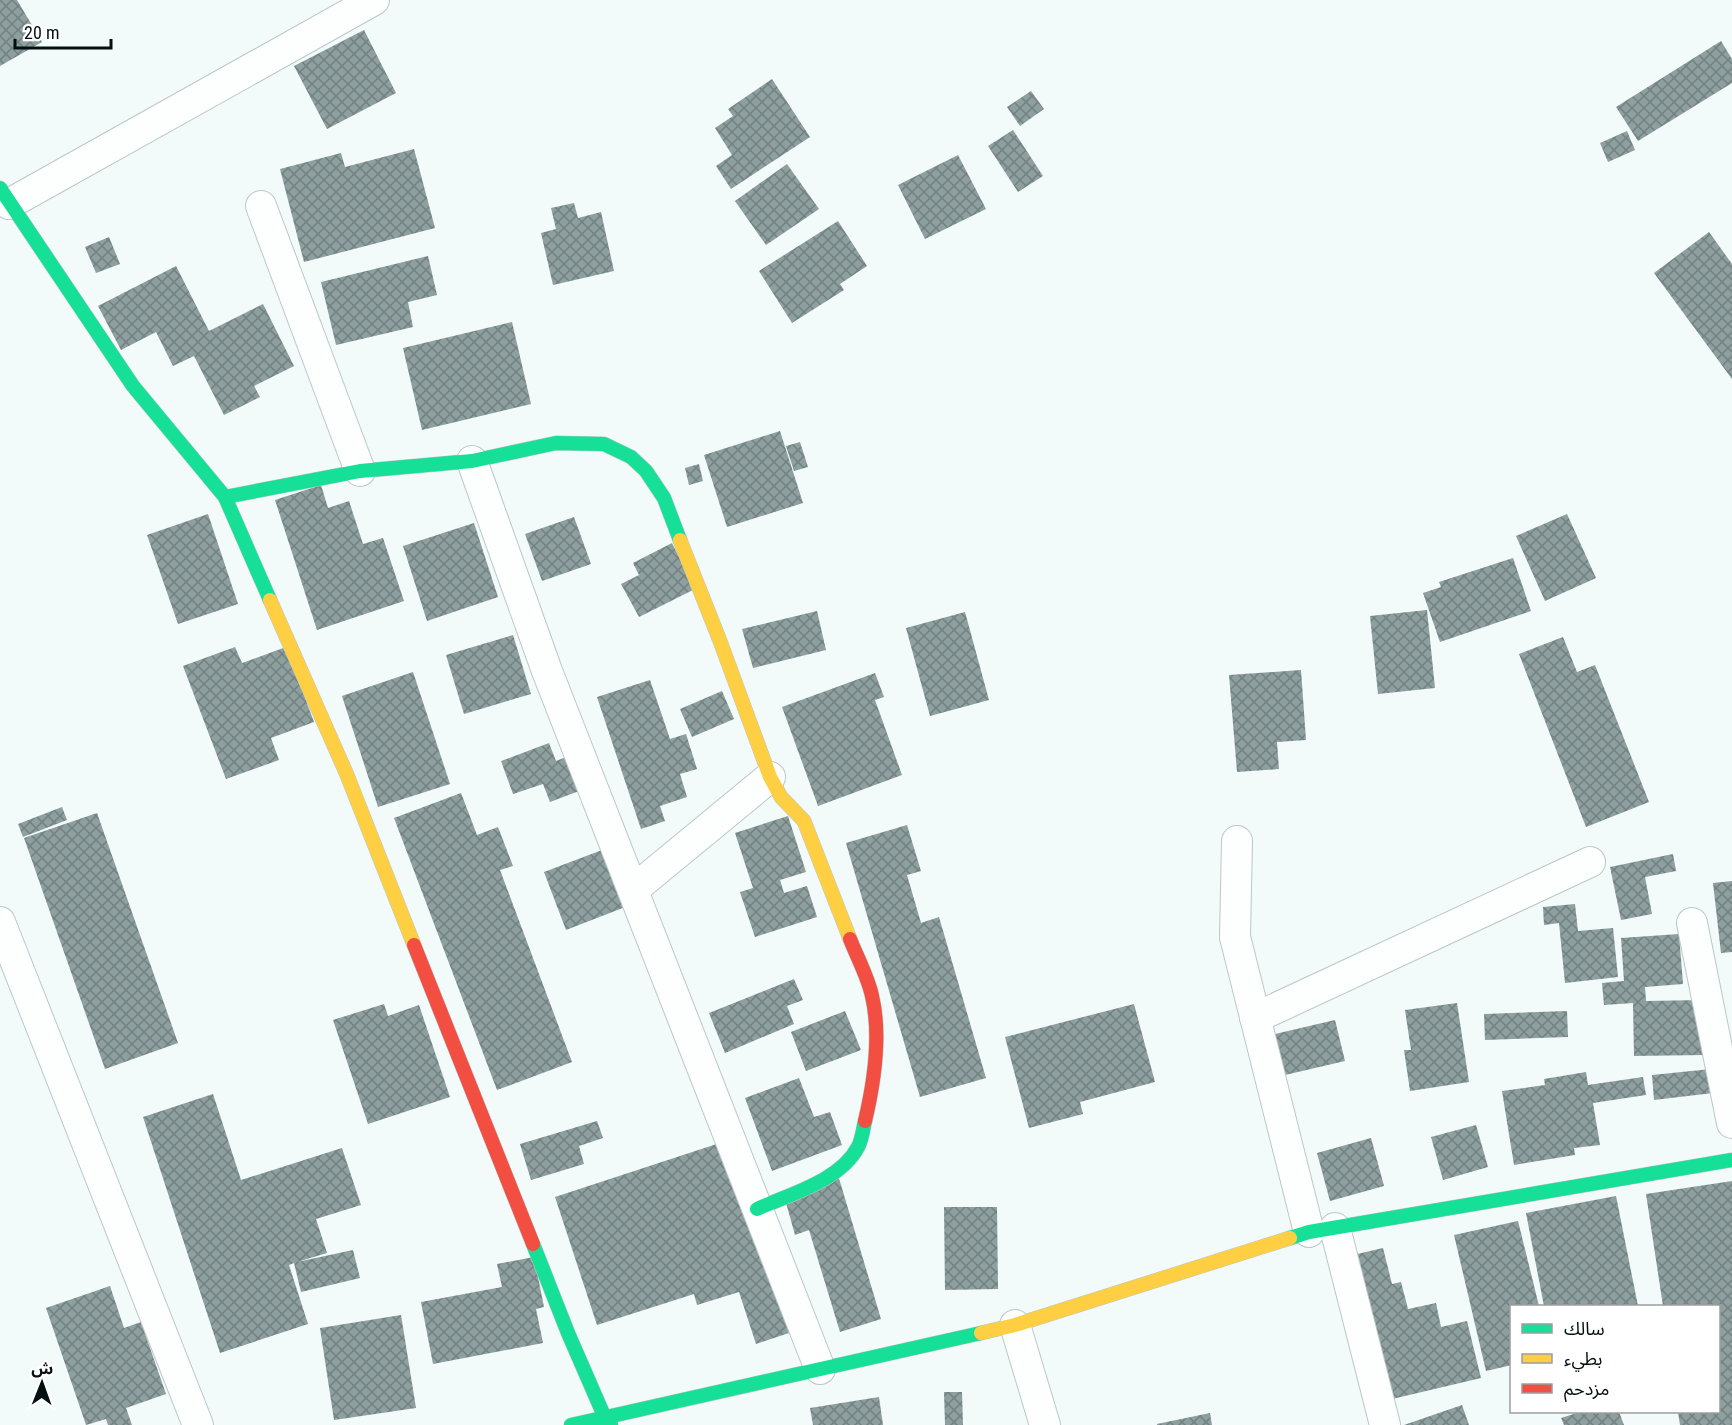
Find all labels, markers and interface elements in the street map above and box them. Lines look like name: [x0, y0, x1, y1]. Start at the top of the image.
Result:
scale bar: [15, 12, 111, 50]
text: 20 m: [24, 22, 59, 43]
legend: [1510, 1305, 1720, 1413]
text: سالك: [1564, 1318, 1605, 1339]
text: بطيء: [1564, 1348, 1602, 1372]
north arrow: [12, 1353, 72, 1413]
text: ش: [31, 1359, 53, 1378]
text: مزدحم: [1564, 1378, 1609, 1402]

